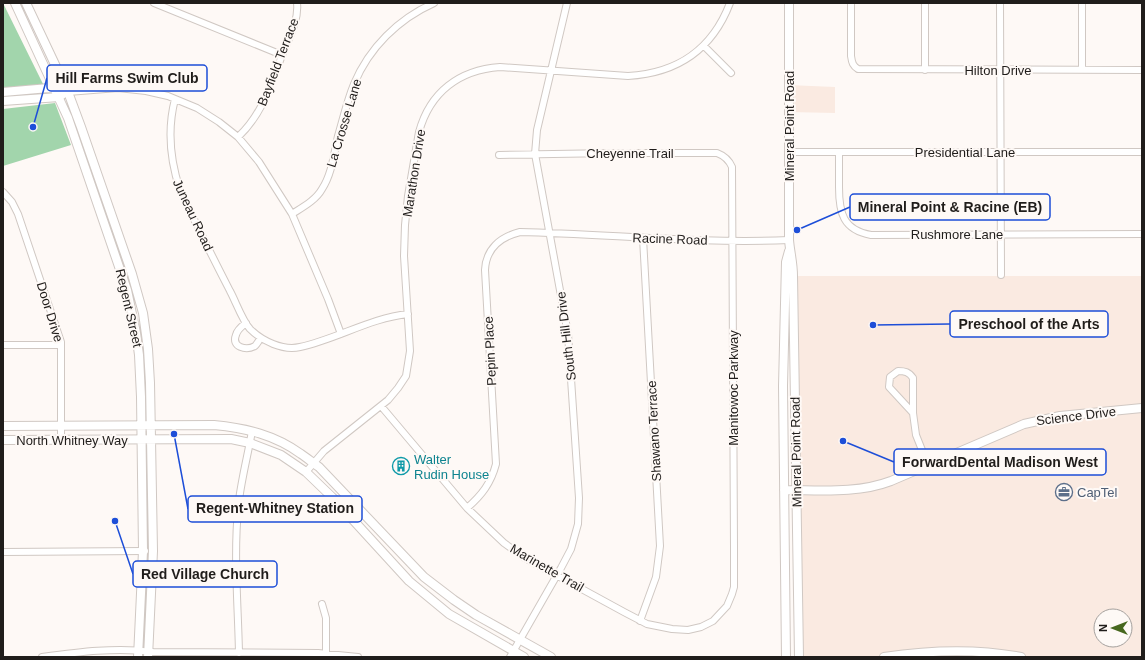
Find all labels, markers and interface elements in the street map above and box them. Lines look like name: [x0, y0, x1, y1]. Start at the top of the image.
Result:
street label: Bayfield Terrace: [254, 16, 302, 108]
street label: Hilton Drive: [964, 63, 1032, 78]
callout: Hill Farms Swim Club: [47, 65, 207, 91]
text: Hill Farms Swim Club: [55, 70, 199, 86]
street label: Mineral Point Road: [782, 71, 797, 181]
street label: La Crosse Lane: [323, 77, 365, 169]
street label: Marathon Drive: [400, 128, 428, 218]
street label: Presidential Lane: [915, 145, 1015, 160]
street label: Cheyenne Trail: [586, 146, 674, 161]
street label: Juneau Road: [170, 177, 216, 253]
callout: Mineral Point & Racine (EB): [850, 194, 1050, 220]
text: Mineral Point & Racine (EB): [858, 199, 1042, 215]
street label: Rushmore Lane: [911, 227, 1003, 242]
street label: Racine Road: [632, 230, 708, 248]
street label: Regent Street: [113, 267, 145, 349]
street label: Door Drive: [34, 280, 66, 344]
street label: South Hill Drive: [553, 291, 579, 381]
callout: Preschool of the Arts: [950, 311, 1108, 337]
street label: Pepin Place: [481, 316, 499, 386]
text: Preschool of the Arts: [958, 316, 1100, 332]
street label: Manitowoc Parkway: [726, 330, 741, 446]
street label: Shawano Terrace: [644, 380, 664, 482]
street label: Mineral Point Road: [788, 397, 804, 507]
street label: Science Drive: [1035, 404, 1117, 428]
street label: North Whitney Way: [16, 433, 128, 448]
callout: ForwardDental Madison West: [894, 449, 1106, 475]
place label: Walter Rudin House: [414, 452, 489, 482]
text: ForwardDental Madison West: [902, 454, 1098, 470]
building icon: Walter Rudin House: [391, 456, 411, 476]
office icon: CapTel: [1054, 482, 1074, 502]
place label: CapTel: [1077, 485, 1118, 500]
callout: Regent-Whitney Station: [188, 496, 362, 522]
text: Regent-Whitney Station: [196, 500, 354, 516]
street label: Marinette Trail: [508, 541, 587, 595]
callout: Red Village Church: [133, 561, 277, 587]
text: Red Village Church: [141, 566, 269, 582]
north arrow: [1093, 608, 1133, 648]
text: N: [1097, 624, 1109, 632]

